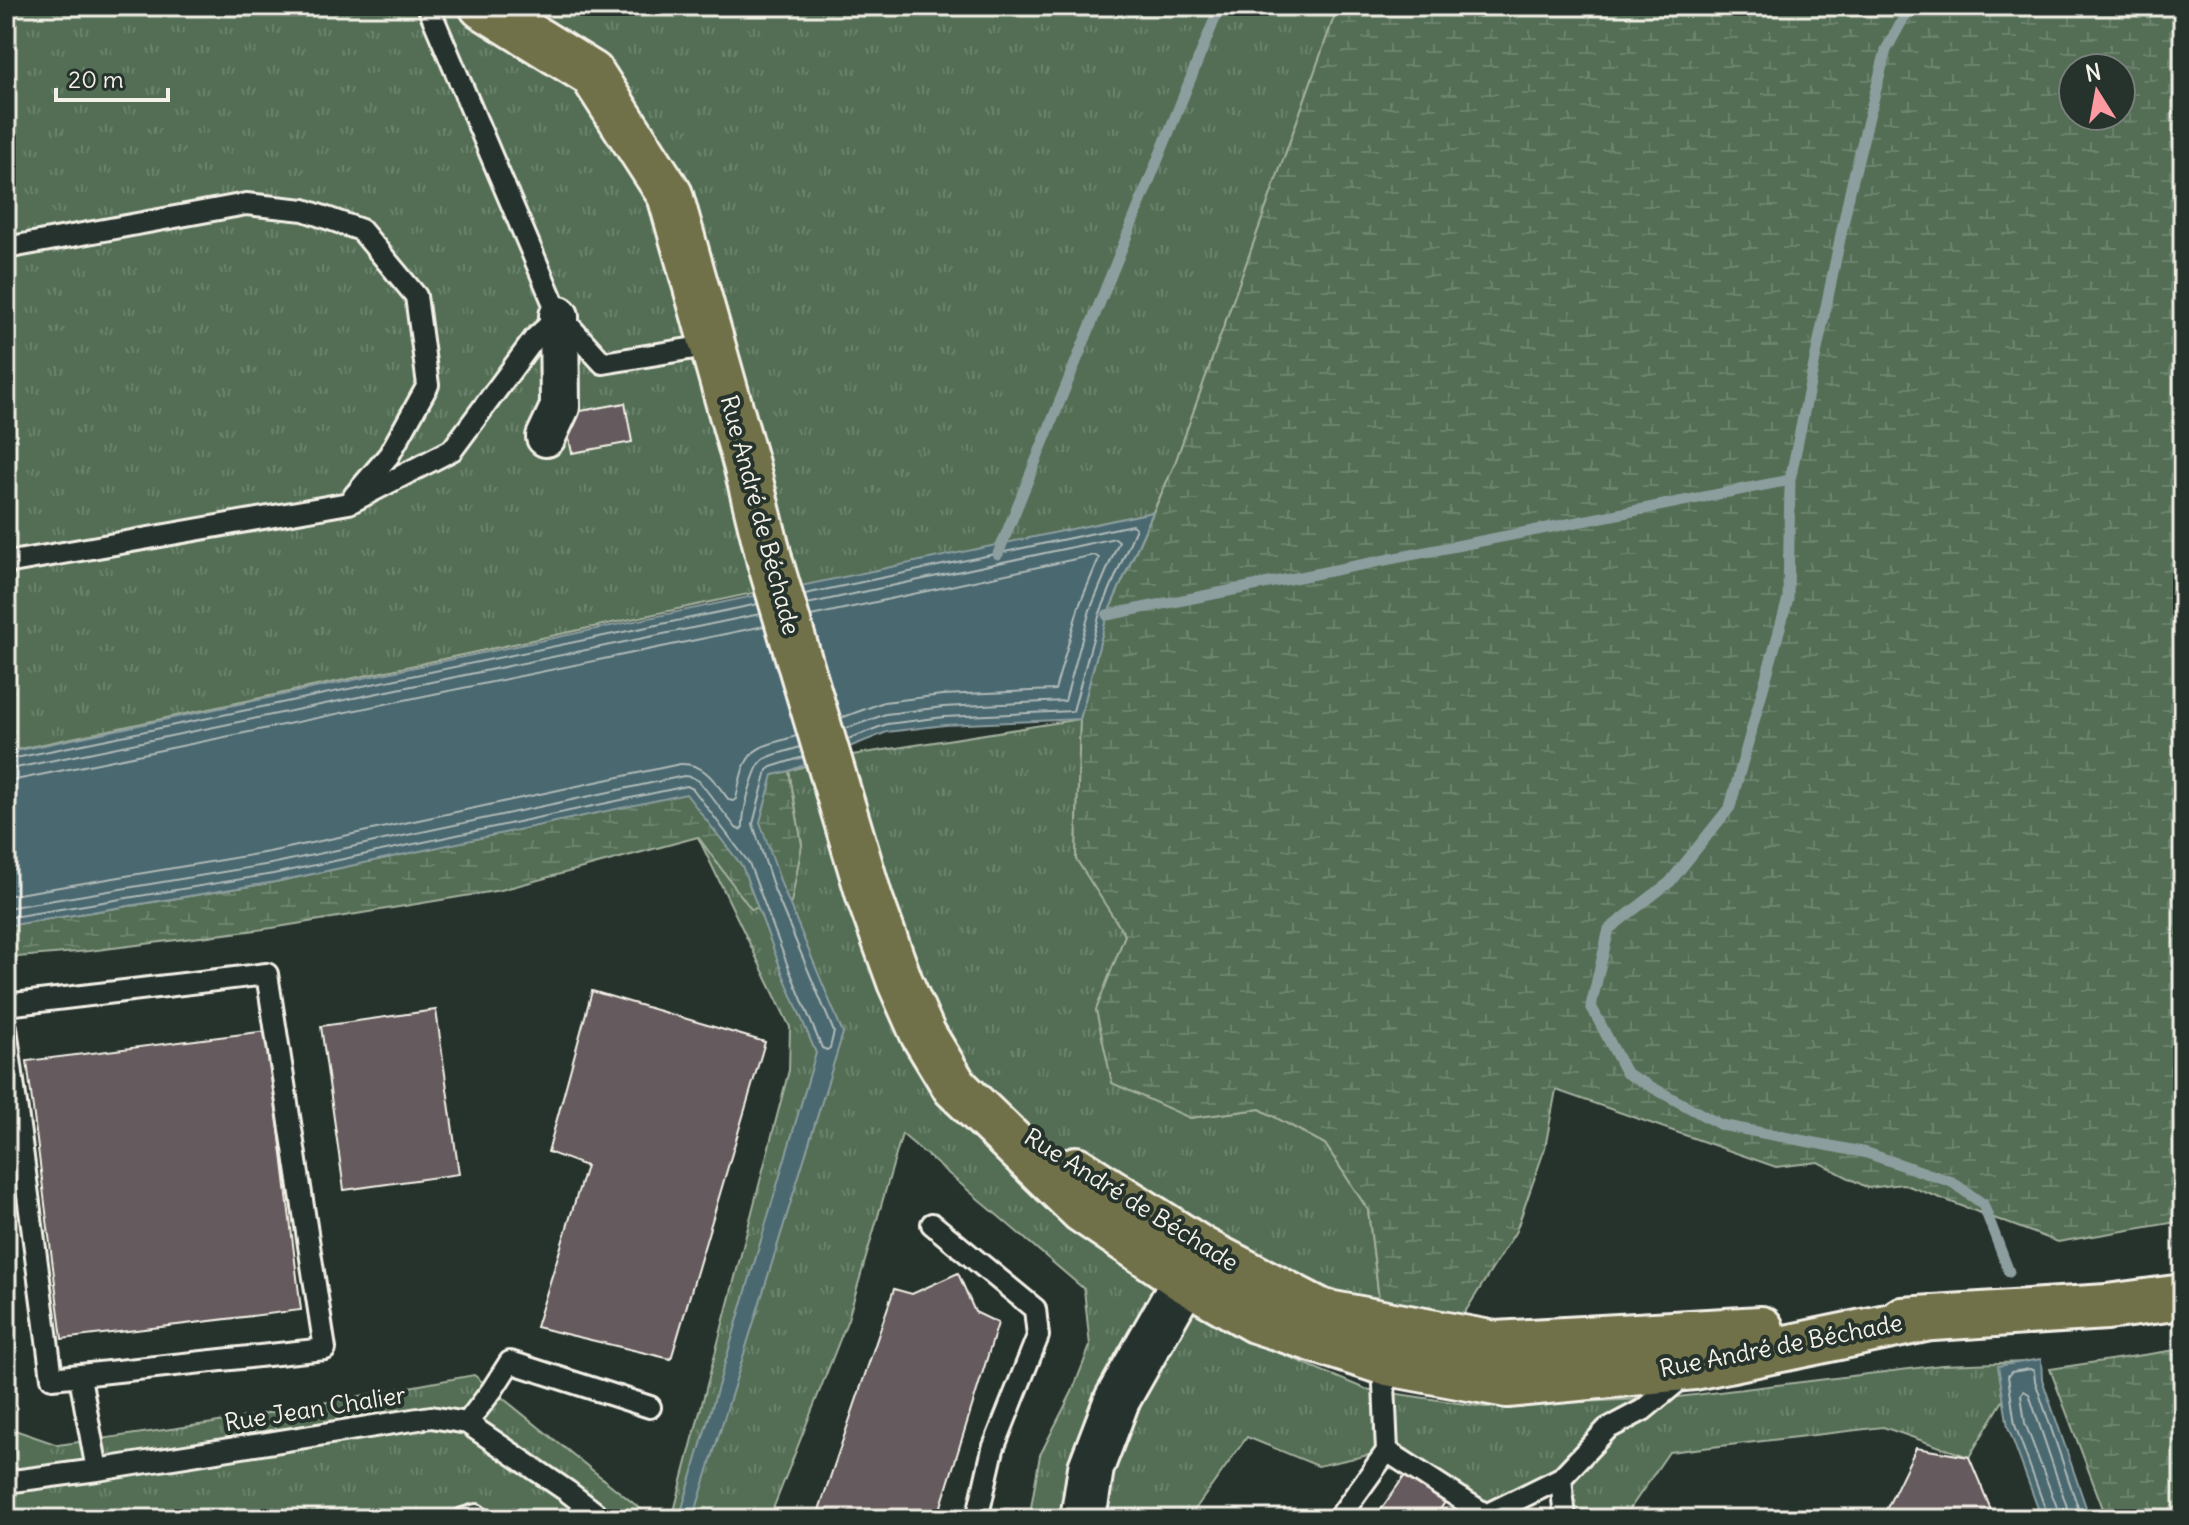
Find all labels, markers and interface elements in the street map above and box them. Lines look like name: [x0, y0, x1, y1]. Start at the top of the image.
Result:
scale bar: [56, 52, 168, 102]
north arrow: [2057, 52, 2137, 132]
text: N: [2083, 57, 2103, 88]
text: 20 m: [68, 64, 124, 94]
street label: Rue André de Béchade: [715, 392, 807, 638]
street label: Rue André de Béchade: [1019, 1121, 1244, 1277]
street label: Rue André de Béchade: [1657, 1307, 1905, 1383]
street label: Rue Jean Chalier: [222, 1379, 408, 1437]

